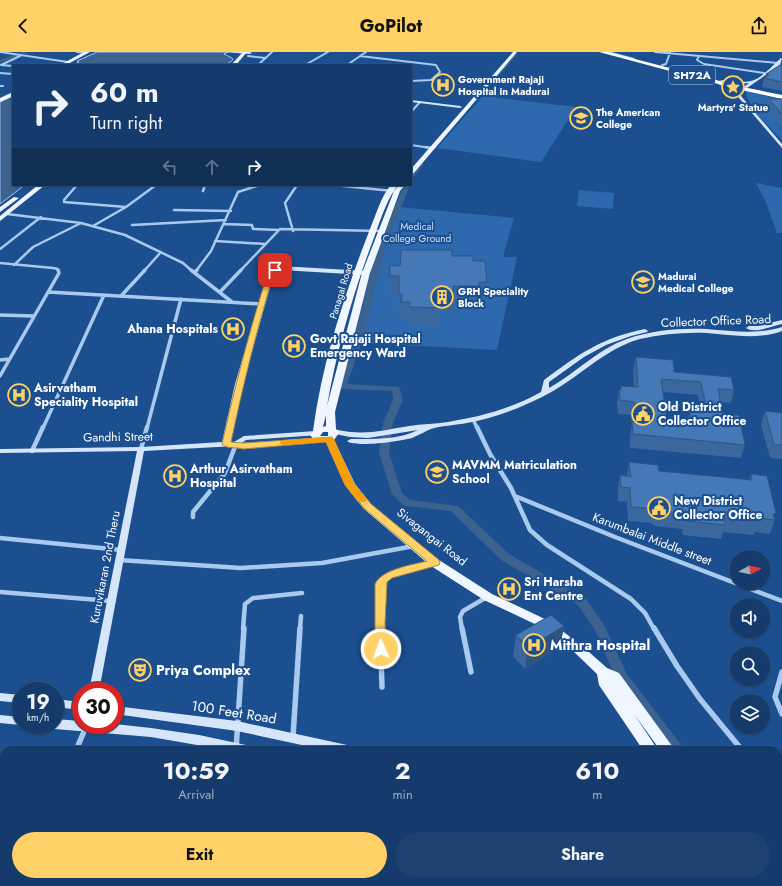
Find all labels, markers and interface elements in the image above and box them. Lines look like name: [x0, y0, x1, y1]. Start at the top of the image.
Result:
text: GoPilot: [360, 13, 422, 39]
icon: back: [12, 15, 34, 37]
icon: share: [748, 15, 770, 37]
road number: SH72A: [669, 66, 715, 84]
text: 60 m: [90, 72, 159, 113]
hospital icon: Government Rajaji Hospital in Madurai: [430, 72, 456, 98]
place label: Government Rajaji Hospital in Madurai: [458, 72, 550, 99]
place icon: Martyrs' Statue: [720, 74, 746, 100]
icon: right: [24, 80, 76, 132]
place label: Martyrs' Statue: [698, 100, 769, 115]
school or university icon: The American College: [568, 105, 594, 131]
place label: The American College: [596, 105, 661, 132]
text: Turn right: [90, 110, 162, 136]
icon: left: [159, 156, 181, 178]
icon: ahead: [201, 156, 223, 178]
icon: right: [243, 156, 265, 178]
park label: Medical College Ground: [383, 219, 451, 246]
pin: [258, 253, 292, 287]
icon: arrive: [264, 259, 286, 281]
street label: Panagal Road: [325, 261, 357, 321]
school or university icon: Madurai Medical College: [630, 269, 656, 295]
place label: Madurai Medical College: [658, 269, 734, 296]
building icon: GRH Speciality Block: [429, 284, 455, 310]
place label: GRH Speciality Block: [458, 284, 529, 311]
street label: Collector Office Road: [661, 310, 771, 332]
hospital icon: Ahana Hospitals: [220, 316, 246, 342]
place label: Ahana Hospitals: [126, 320, 219, 338]
place label: Govt Rajaji Hospital Emergency Ward: [310, 330, 421, 362]
hospital icon: Govt Rajaji Hospital Emergency Ward: [281, 333, 307, 359]
place label: Asirvatham Speciality Hospital: [33, 379, 138, 411]
hospital icon: Asirvatham Speciality Hospital: [6, 382, 32, 408]
place label: Old District Collector Office: [658, 398, 747, 430]
public building icon: Old District Collector Office: [630, 401, 656, 427]
street label: Gandhi Street: [83, 427, 153, 447]
place label: MAVMM Matriculation School: [452, 456, 577, 488]
school or university icon: MAVMM Matriculation School: [424, 459, 450, 485]
place label: Arthur Asirvatham Hospital: [189, 460, 293, 492]
hospital icon: Arthur Asirvatham Hospital: [162, 463, 188, 489]
place label: New District Collector Office: [674, 492, 763, 524]
public building icon: New District Collector Office: [646, 495, 672, 521]
street label: Sivagangai Road: [393, 504, 471, 570]
street label: Karumbalai Middle street: [590, 508, 714, 570]
street label: Kuruvikaran 2nd Theru: [85, 509, 125, 625]
north arrow: [730, 550, 770, 590]
map controls: [730, 550, 770, 734]
place label: Sri Harsha Ent Centre: [524, 573, 583, 605]
hospital icon: Sri Harsha Ent Centre: [496, 576, 522, 602]
button: sound: [730, 598, 770, 638]
position arrow: [360, 628, 402, 670]
hospital icon: Mithra Hospital: [521, 632, 547, 658]
place label: Mithra Hospital: [550, 635, 650, 655]
button: search: [730, 646, 770, 686]
theatre icon: Priya Complex: [127, 657, 153, 683]
place label: Priya Complex: [156, 660, 251, 680]
speed limit sign: 30: [72, 682, 124, 734]
text: 19: [26, 688, 50, 717]
button: layers: [730, 694, 770, 734]
street label: 100 Feet Road: [190, 695, 278, 729]
text: km/h: [27, 710, 49, 725]
text: 10:59: [163, 753, 230, 788]
text: 2: [395, 753, 410, 788]
text: 610: [575, 753, 619, 788]
text: Arrival: [178, 785, 214, 804]
text: min: [392, 785, 413, 804]
text: m: [592, 785, 602, 804]
button: Exit: [12, 832, 387, 878]
button: Share: [395, 832, 770, 878]

